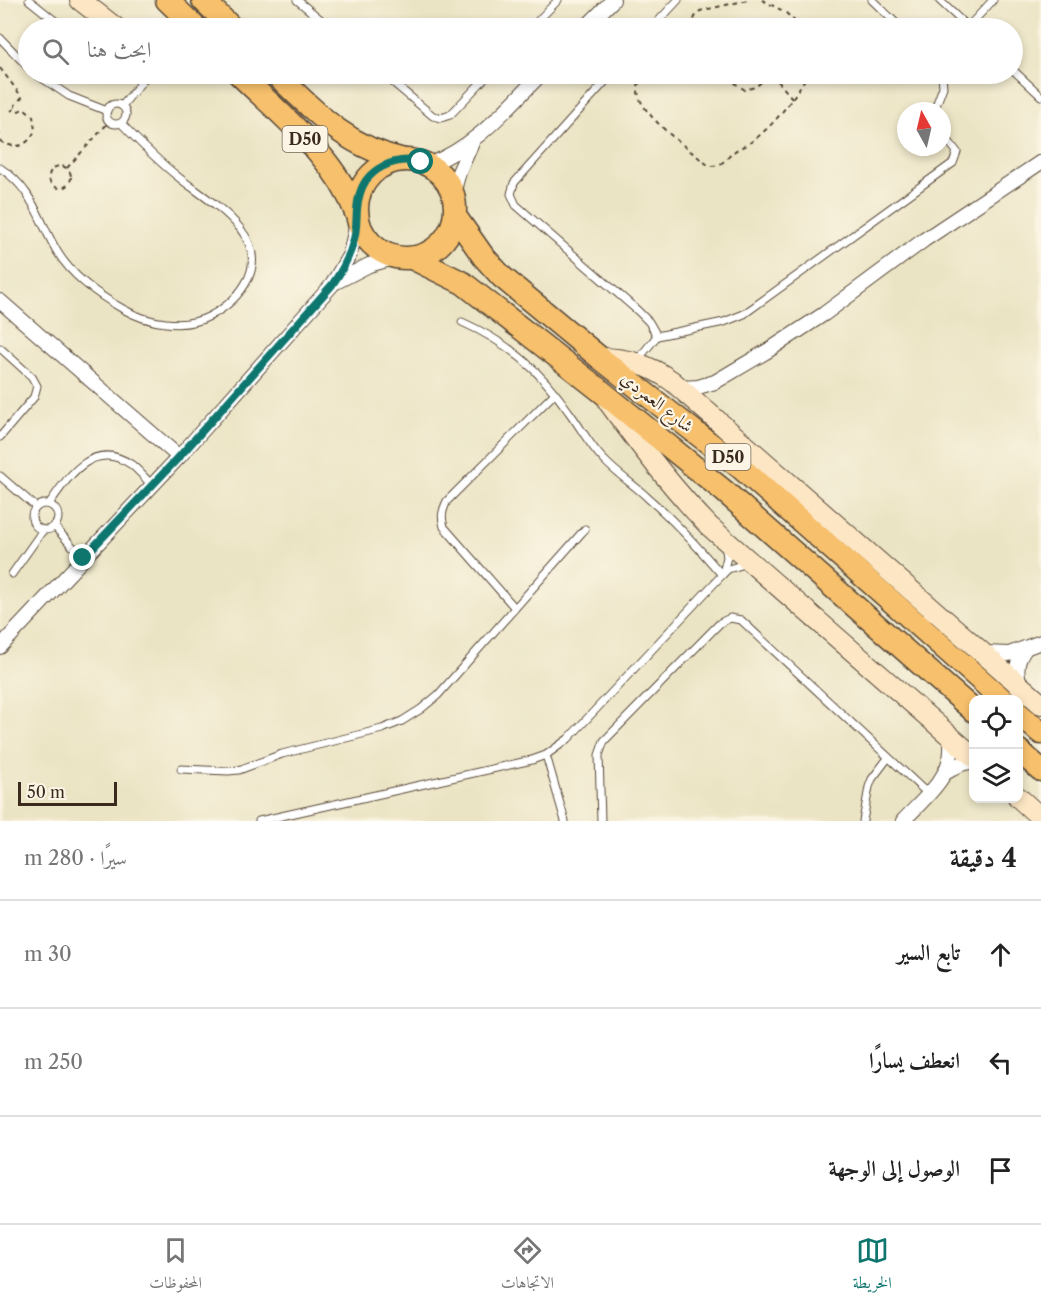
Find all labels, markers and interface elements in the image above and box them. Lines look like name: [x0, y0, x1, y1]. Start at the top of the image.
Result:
search box: [18, 18, 1023, 84]
icon: search: [39, 35, 72, 68]
text: ابحث هنا: [87, 36, 152, 63]
north arrow: [897, 102, 951, 156]
road number: D50: [282, 126, 328, 152]
route start: [407, 148, 433, 174]
street label: شارع العمردي: [614, 367, 698, 440]
road number: D50: [706, 444, 750, 470]
route end: [69, 544, 95, 570]
map controls: [969, 695, 1023, 803]
button: locate: [969, 695, 1023, 749]
button: layers: [969, 749, 1023, 803]
scale bar: [18, 779, 117, 806]
text: 50 m: [27, 782, 65, 802]
text: 4 دقيقة: [950, 842, 1017, 874]
text: سيرًا · 280 m: [24, 846, 127, 870]
icon: ahead: [984, 938, 1017, 971]
text: تابع السير: [897, 939, 960, 966]
text: 30 m: [24, 942, 72, 966]
icon: left: [984, 1046, 1017, 1079]
text: انعطف يسارًا: [869, 1047, 960, 1074]
text: 250 m: [24, 1050, 83, 1074]
icon: arrive: [984, 1154, 1017, 1187]
text: الوصول إلى الوجهة: [828, 1155, 960, 1182]
tab: المحفوظات: [149, 1234, 202, 1298]
tab: الاتجاهات: [501, 1234, 554, 1298]
tab: الخريطة: [853, 1234, 892, 1298]

